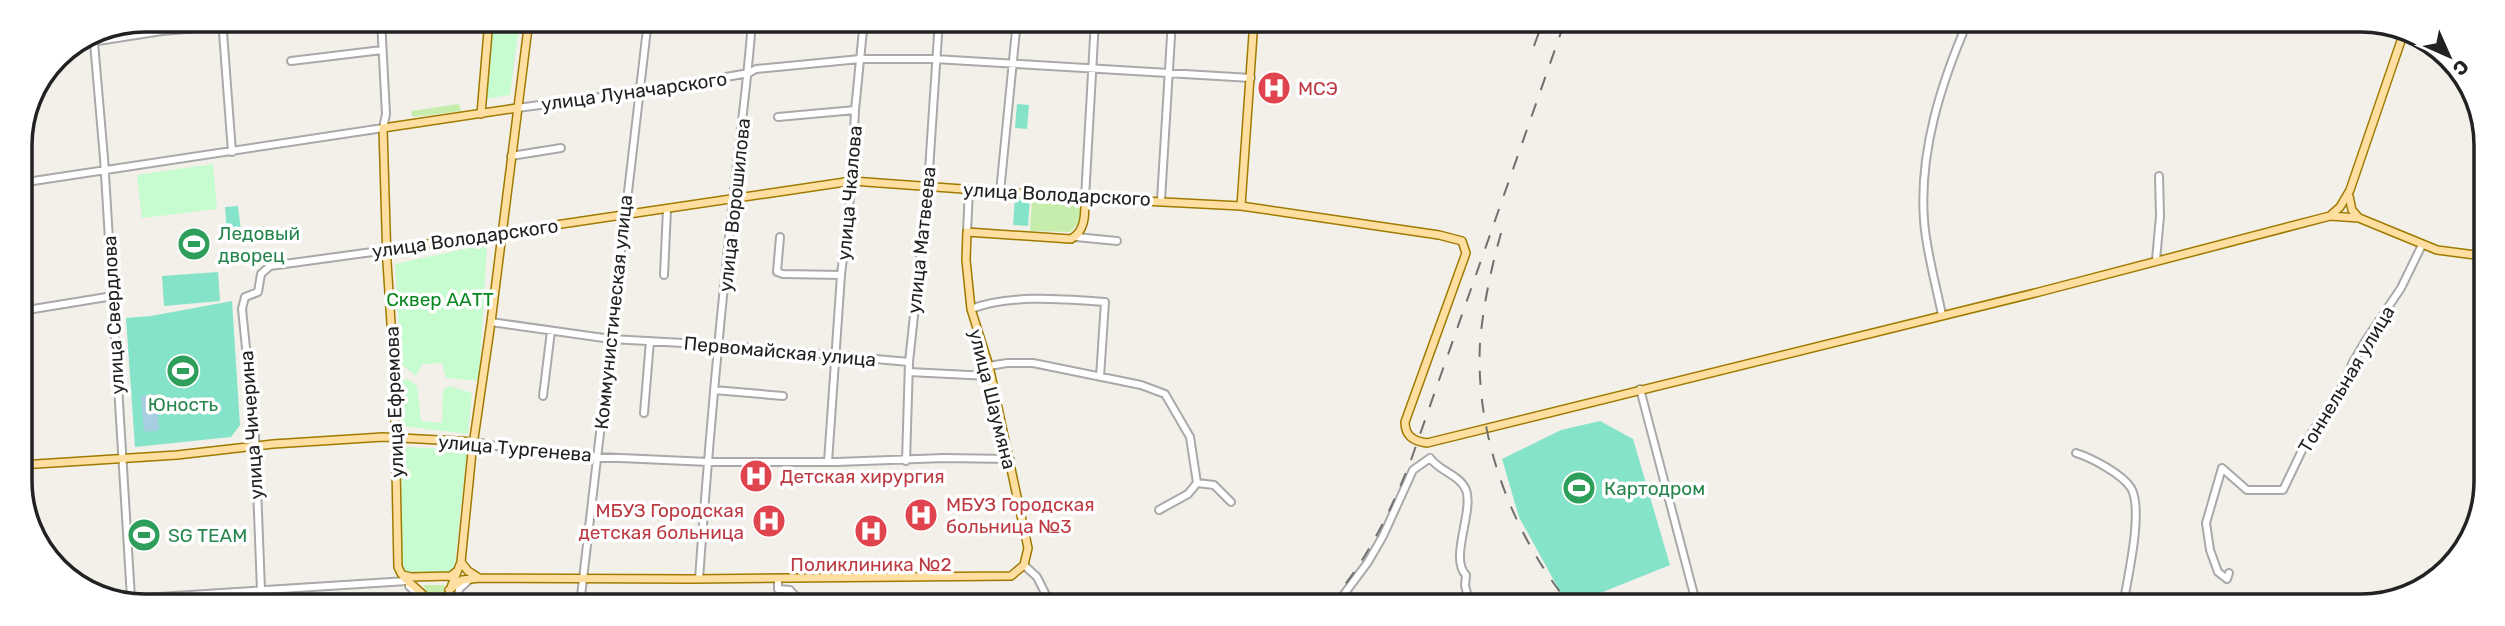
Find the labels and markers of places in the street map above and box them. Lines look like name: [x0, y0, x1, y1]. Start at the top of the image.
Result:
hospital icon: МСЭ: [1255, 69, 1293, 107]
place label: МСЭ: [1298, 77, 1338, 100]
place label: Ледовый дворец: [218, 222, 300, 267]
sports icon: Ледовый дворец: [175, 225, 213, 263]
sports icon: Юность: [164, 352, 202, 390]
place label: Юность: [148, 393, 219, 416]
hospital icon: Детская хирургия: [737, 457, 775, 495]
place label: Детская хирургия: [780, 465, 945, 488]
sports icon: Картодром: [1560, 469, 1598, 507]
place label: Картодром: [1604, 477, 1705, 500]
place label: МБУЗ Городская больница №3: [946, 493, 1095, 538]
hospital icon: МБУЗ Городская больница №3: [902, 496, 940, 534]
place label: МБУЗ Городская детская больница: [578, 499, 744, 544]
hospital icon: МБУЗ Городская детская больница: [750, 502, 788, 540]
hospital icon: Поликлиника №2: [852, 512, 890, 550]
sports icon: SG TEAM: [125, 516, 163, 554]
place label: SG TEAM: [168, 524, 247, 547]
place label: Поликлиника №2: [790, 553, 952, 576]

